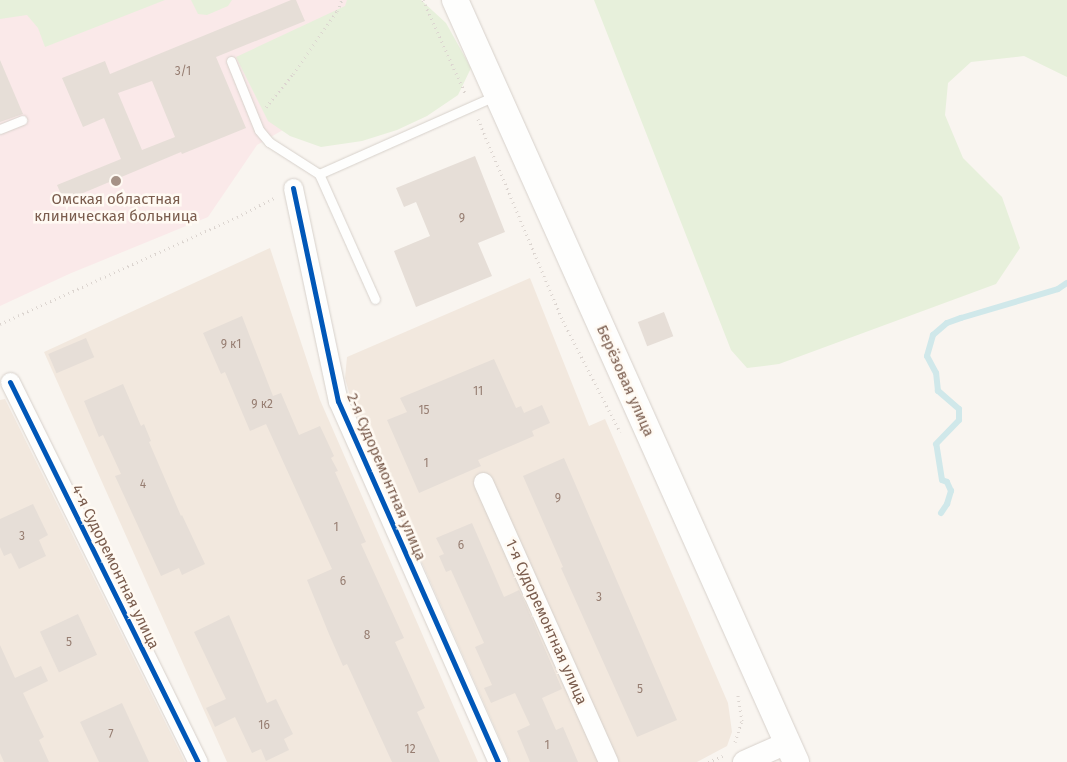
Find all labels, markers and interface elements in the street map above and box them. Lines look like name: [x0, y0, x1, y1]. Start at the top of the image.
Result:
house number: 3/1: [175, 65, 191, 79]
marker: Омская областная клиническая больница: [109, 174, 123, 188]
place label: Омская областная клиническая больница: [34, 190, 198, 225]
house number: 9: [459, 212, 465, 226]
street label: Берёзовая улица: [592, 322, 658, 440]
house number: 9 к1: [221, 338, 241, 352]
house number: 11: [473, 385, 483, 399]
street label: 2-я Судоремонтная улица: [343, 391, 429, 563]
house number: 9 к2: [251, 398, 273, 412]
house number: 15: [418, 404, 430, 418]
house number: 1: [423, 457, 429, 471]
house number: 4: [140, 478, 146, 492]
street label: 4-я Судоремонтная улица: [67, 482, 163, 652]
house number: 9: [555, 492, 561, 506]
house number: 1: [333, 521, 339, 535]
house number: 3: [19, 530, 25, 544]
street label: 1-я Судоремонтная улица: [501, 536, 591, 708]
house number: 6: [458, 539, 464, 553]
house number: 6: [340, 575, 346, 589]
house number: 3: [596, 591, 602, 605]
house number: 8: [364, 629, 370, 643]
house number: 5: [66, 636, 72, 650]
house number: 5: [637, 683, 643, 697]
house number: 16: [258, 719, 270, 733]
house number: 7: [108, 728, 114, 742]
house number: 1: [544, 739, 550, 753]
house number: 12: [404, 743, 416, 757]

